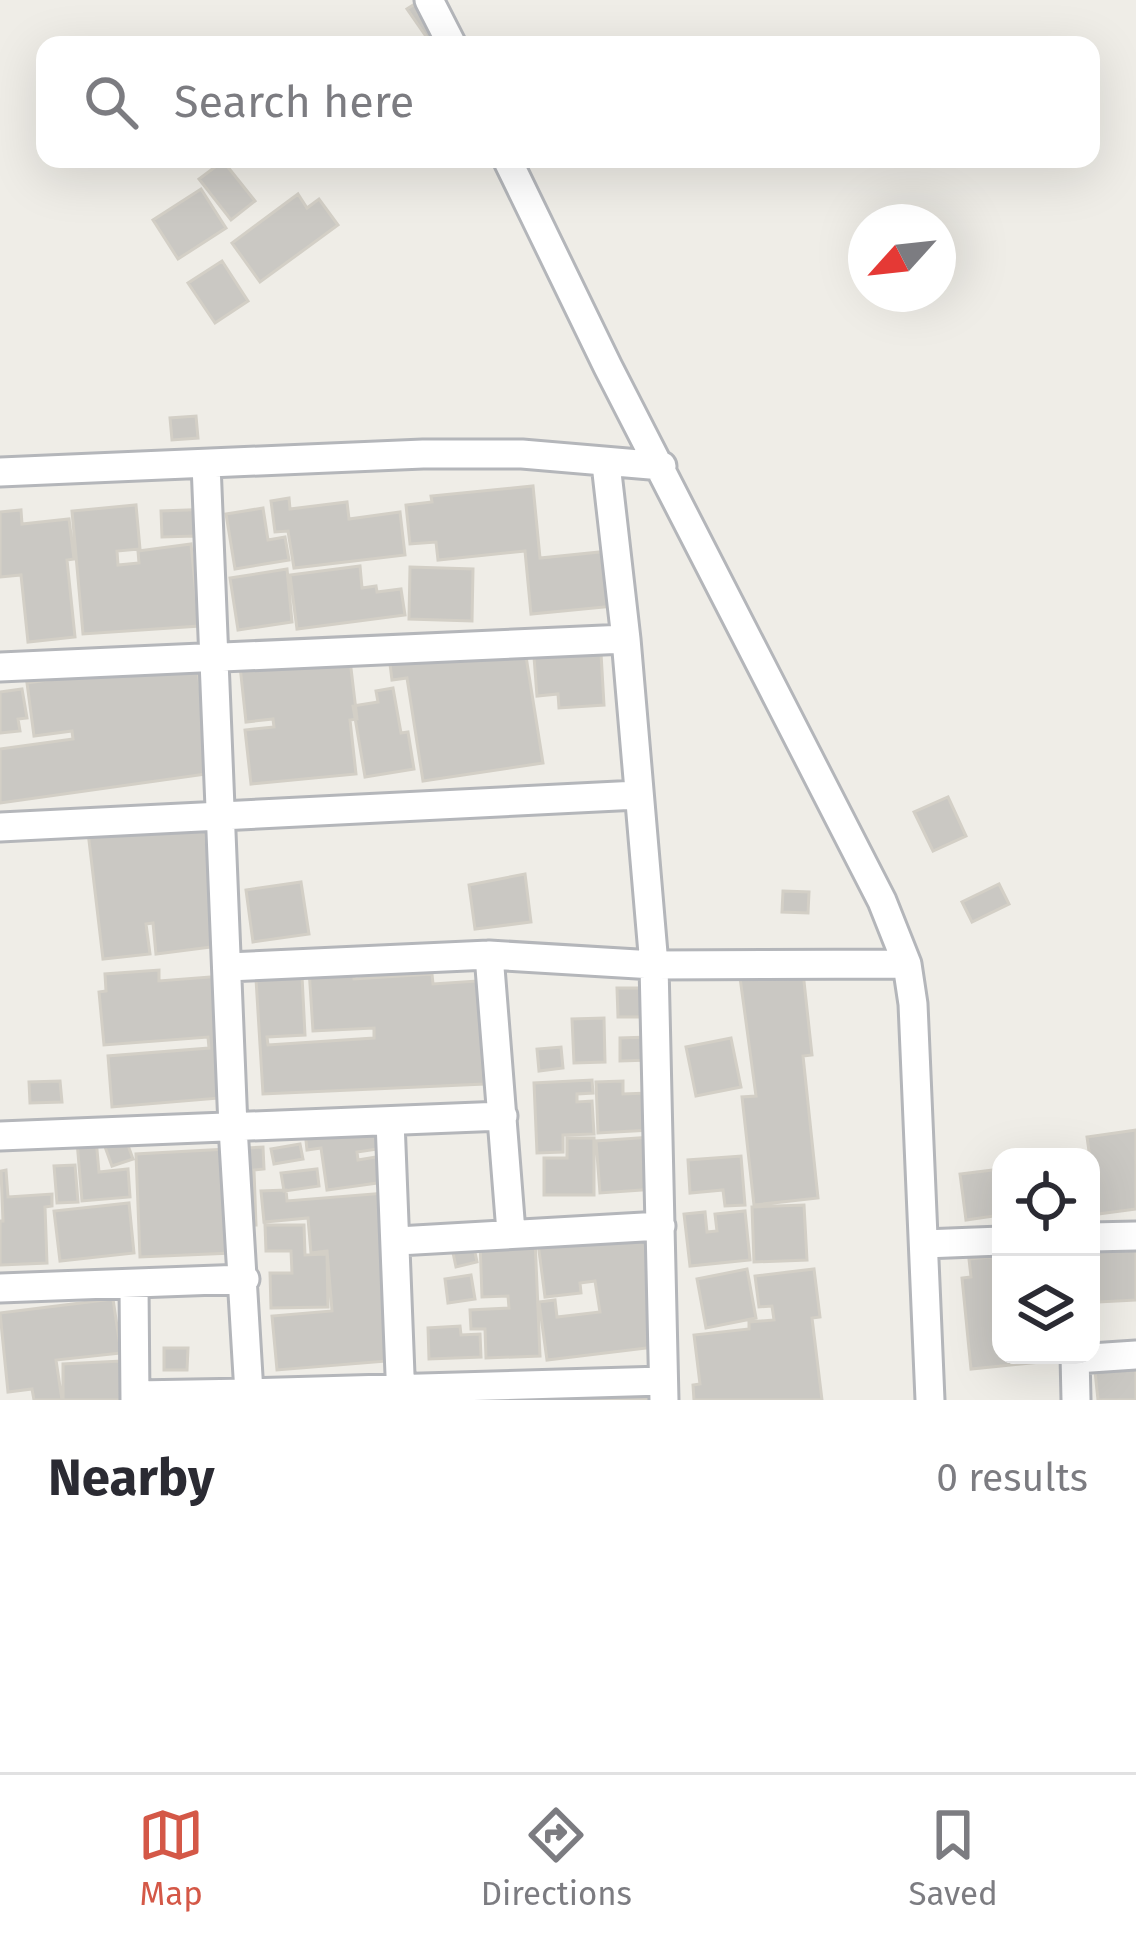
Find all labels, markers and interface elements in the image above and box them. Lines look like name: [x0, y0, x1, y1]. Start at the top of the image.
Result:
search box: [36, 36, 1100, 168]
icon: search: [78, 69, 144, 135]
text: Search here: [174, 75, 414, 129]
north arrow: [848, 204, 956, 312]
map controls: [992, 1148, 1100, 1364]
button: locate: [992, 1148, 1100, 1256]
button: layers: [992, 1256, 1100, 1364]
text: Nearby: [48, 1447, 214, 1509]
text: 0 results: [936, 1455, 1088, 1501]
tab: Map: [138, 1802, 204, 1914]
tab: Directions: [481, 1802, 632, 1914]
tab: Saved: [908, 1802, 998, 1914]

